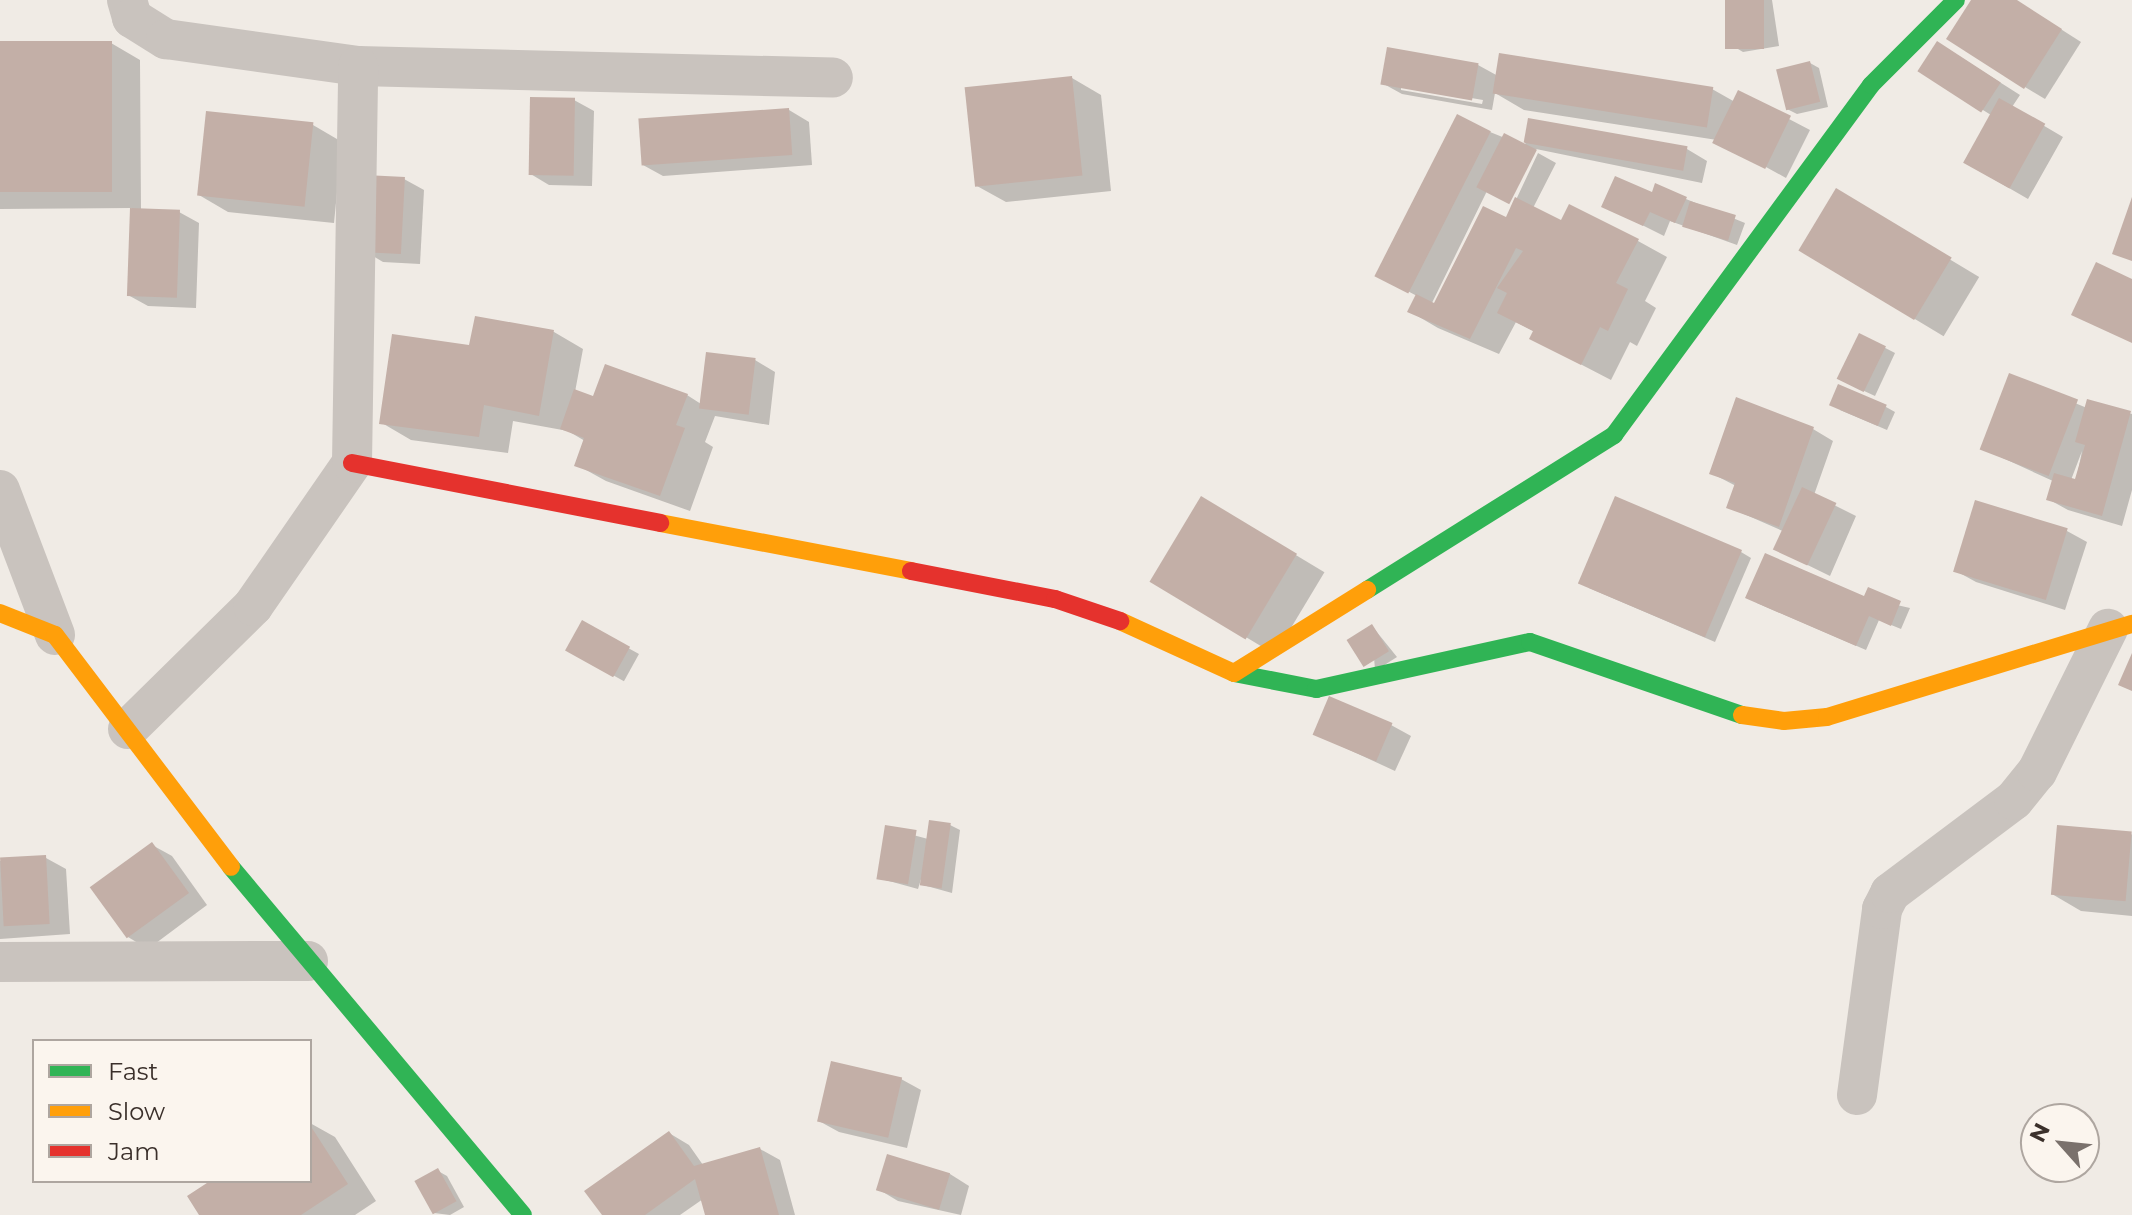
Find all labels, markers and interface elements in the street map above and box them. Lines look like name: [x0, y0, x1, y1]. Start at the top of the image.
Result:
legend: [32, 1039, 312, 1183]
text: Fast: [108, 1057, 158, 1086]
text: Slow: [108, 1097, 165, 1126]
north arrow: [2020, 1103, 2100, 1183]
text: N: [2024, 1119, 2056, 1147]
text: Jam: [108, 1137, 160, 1166]

